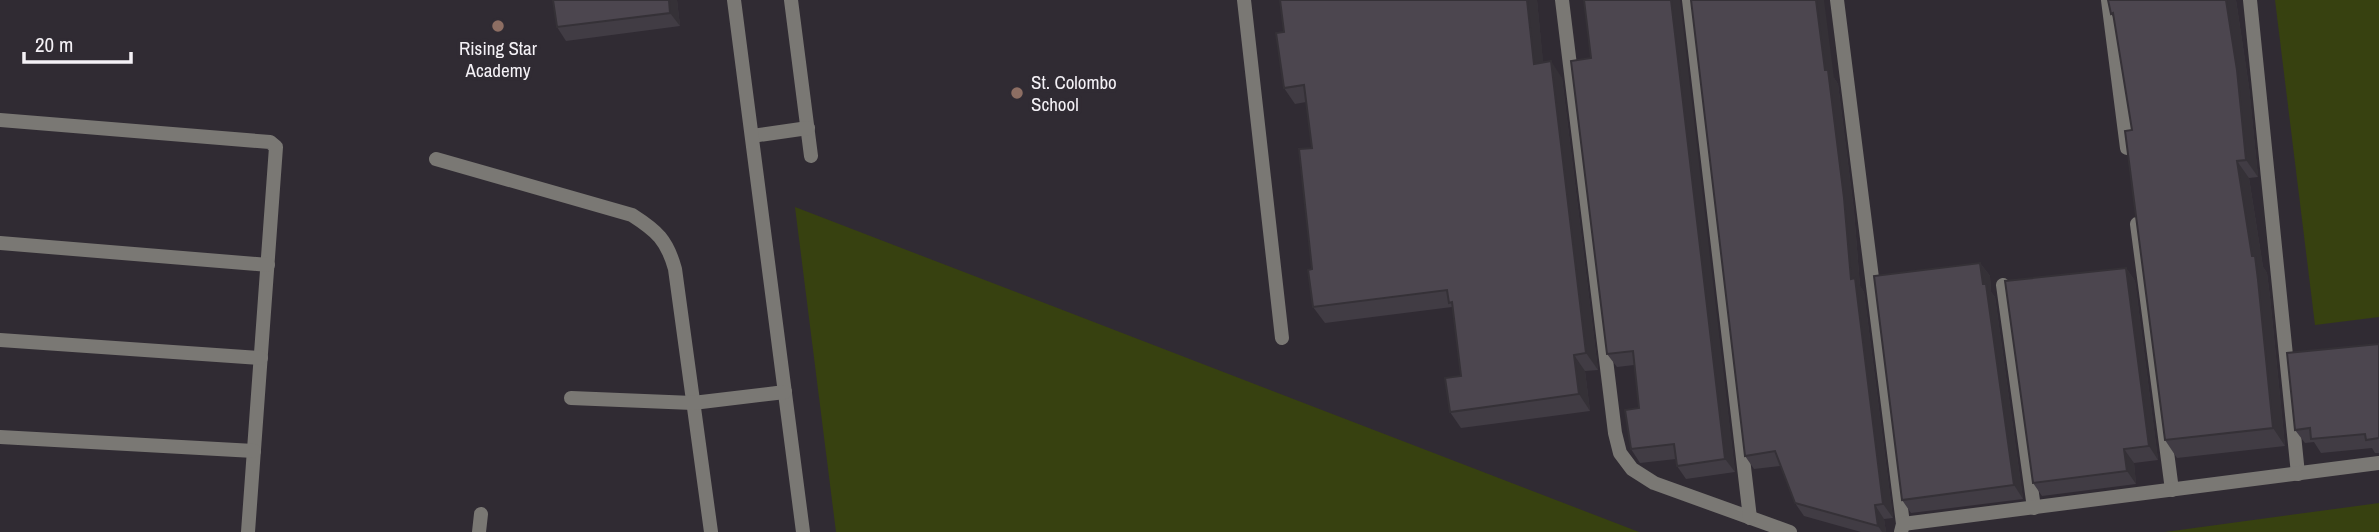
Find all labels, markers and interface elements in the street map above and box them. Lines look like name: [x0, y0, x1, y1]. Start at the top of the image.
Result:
marker: Rising Star Academy: [490, 18, 506, 34]
scale bar: [24, 21, 131, 65]
text: 20 m: [35, 30, 73, 59]
place label: Rising Star Academy: [459, 35, 538, 83]
place label: St. Colombo School: [1031, 69, 1117, 117]
marker: St. Colombo School: [1009, 85, 1025, 101]

